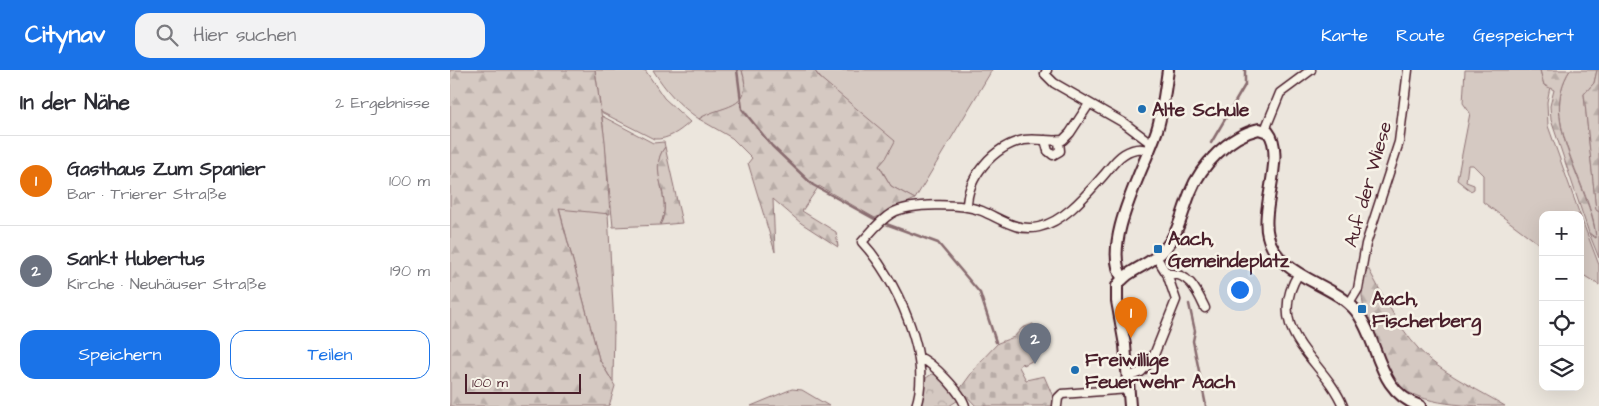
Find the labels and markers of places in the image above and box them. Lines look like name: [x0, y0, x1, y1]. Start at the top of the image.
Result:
place label: Alte Schule: [1152, 97, 1250, 124]
marker: Alte Schule: [1136, 103, 1148, 115]
place label: Aach, Gemeindeplatz: [1168, 226, 1290, 275]
marker: Aach, Gemeindeplatz: [1152, 243, 1164, 255]
place label: Aach, Fischerberg: [1372, 286, 1481, 336]
pin: 1: [1115, 297, 1147, 338]
marker: Aach, Fischerberg: [1356, 303, 1368, 315]
pin: 2: [1019, 323, 1051, 364]
place label: Freiwillige Feuerwehr Aach: [1085, 347, 1236, 396]
marker: Freiwillige Feuerwehr Aach: [1069, 364, 1081, 376]

